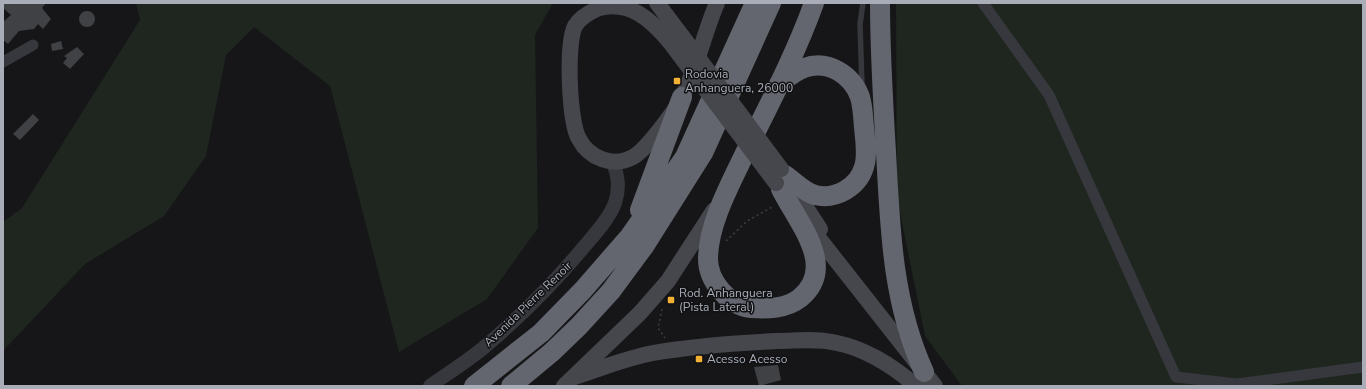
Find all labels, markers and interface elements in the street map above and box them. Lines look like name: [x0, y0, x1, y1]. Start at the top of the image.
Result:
place label: Rodovia Anhanguera, 26000: [685, 66, 793, 96]
marker: Rodovia Anhanguera, 26000: [672, 76, 682, 86]
street label: Avenida Pierre Renoir: [481, 257, 576, 350]
place label: Rod. Anhanguera (Pista Lateral): [679, 285, 773, 315]
marker: Rod. Anhanguera (Pista Lateral): [666, 295, 676, 305]
place label: Acesso Acesso: [707, 351, 788, 367]
marker: Acesso Acesso: [694, 354, 704, 364]

